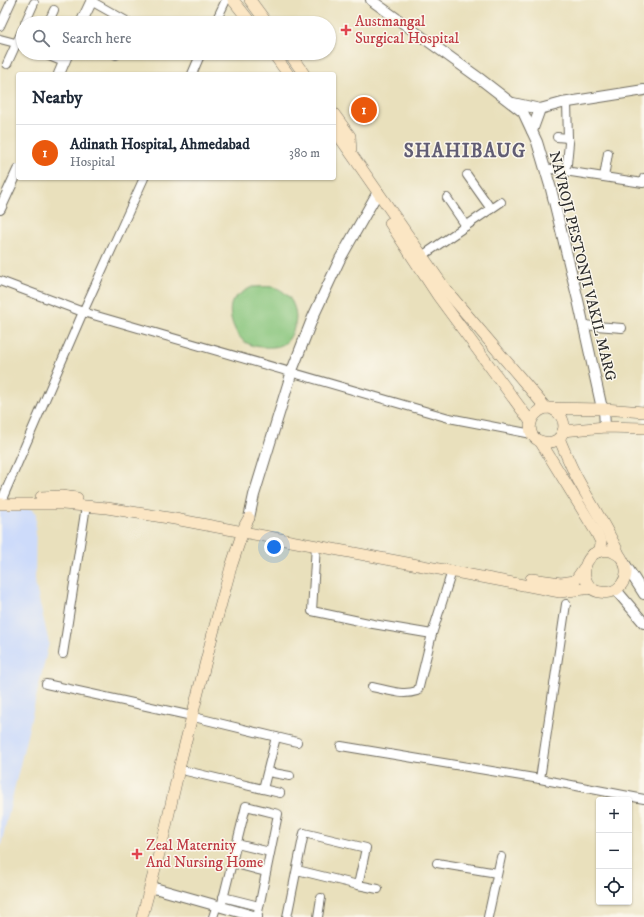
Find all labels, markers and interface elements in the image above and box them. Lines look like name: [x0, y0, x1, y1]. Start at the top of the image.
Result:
place label: Austmangal Surgical Hospital: [355, 12, 460, 48]
search box: [16, 16, 336, 60]
marker: Austmangal Surgical Hospital: [340, 24, 352, 36]
icon: search: [30, 27, 52, 49]
text: Search here: [62, 29, 131, 48]
text: Nearby: [32, 87, 82, 109]
pin: 1: [351, 95, 377, 125]
text: Adinath Hospital, Ahmedabad: [70, 135, 250, 154]
district label: SHAHIBAUG: [404, 140, 526, 163]
text: 1: [43, 145, 47, 161]
text: 380 m: [289, 145, 320, 161]
street label: NAVROJI PESTONJI VAKIL MARG: [545, 149, 620, 383]
text: Hospital: [70, 154, 115, 170]
your location: [264, 537, 284, 557]
map controls: [596, 797, 632, 905]
button: +: [596, 797, 632, 833]
button: −: [596, 833, 632, 869]
place label: Zeal Maternity And Nursing Home: [146, 836, 263, 872]
marker: Zeal Maternity And Nursing Home: [131, 848, 143, 860]
button: locate: [596, 869, 632, 905]

